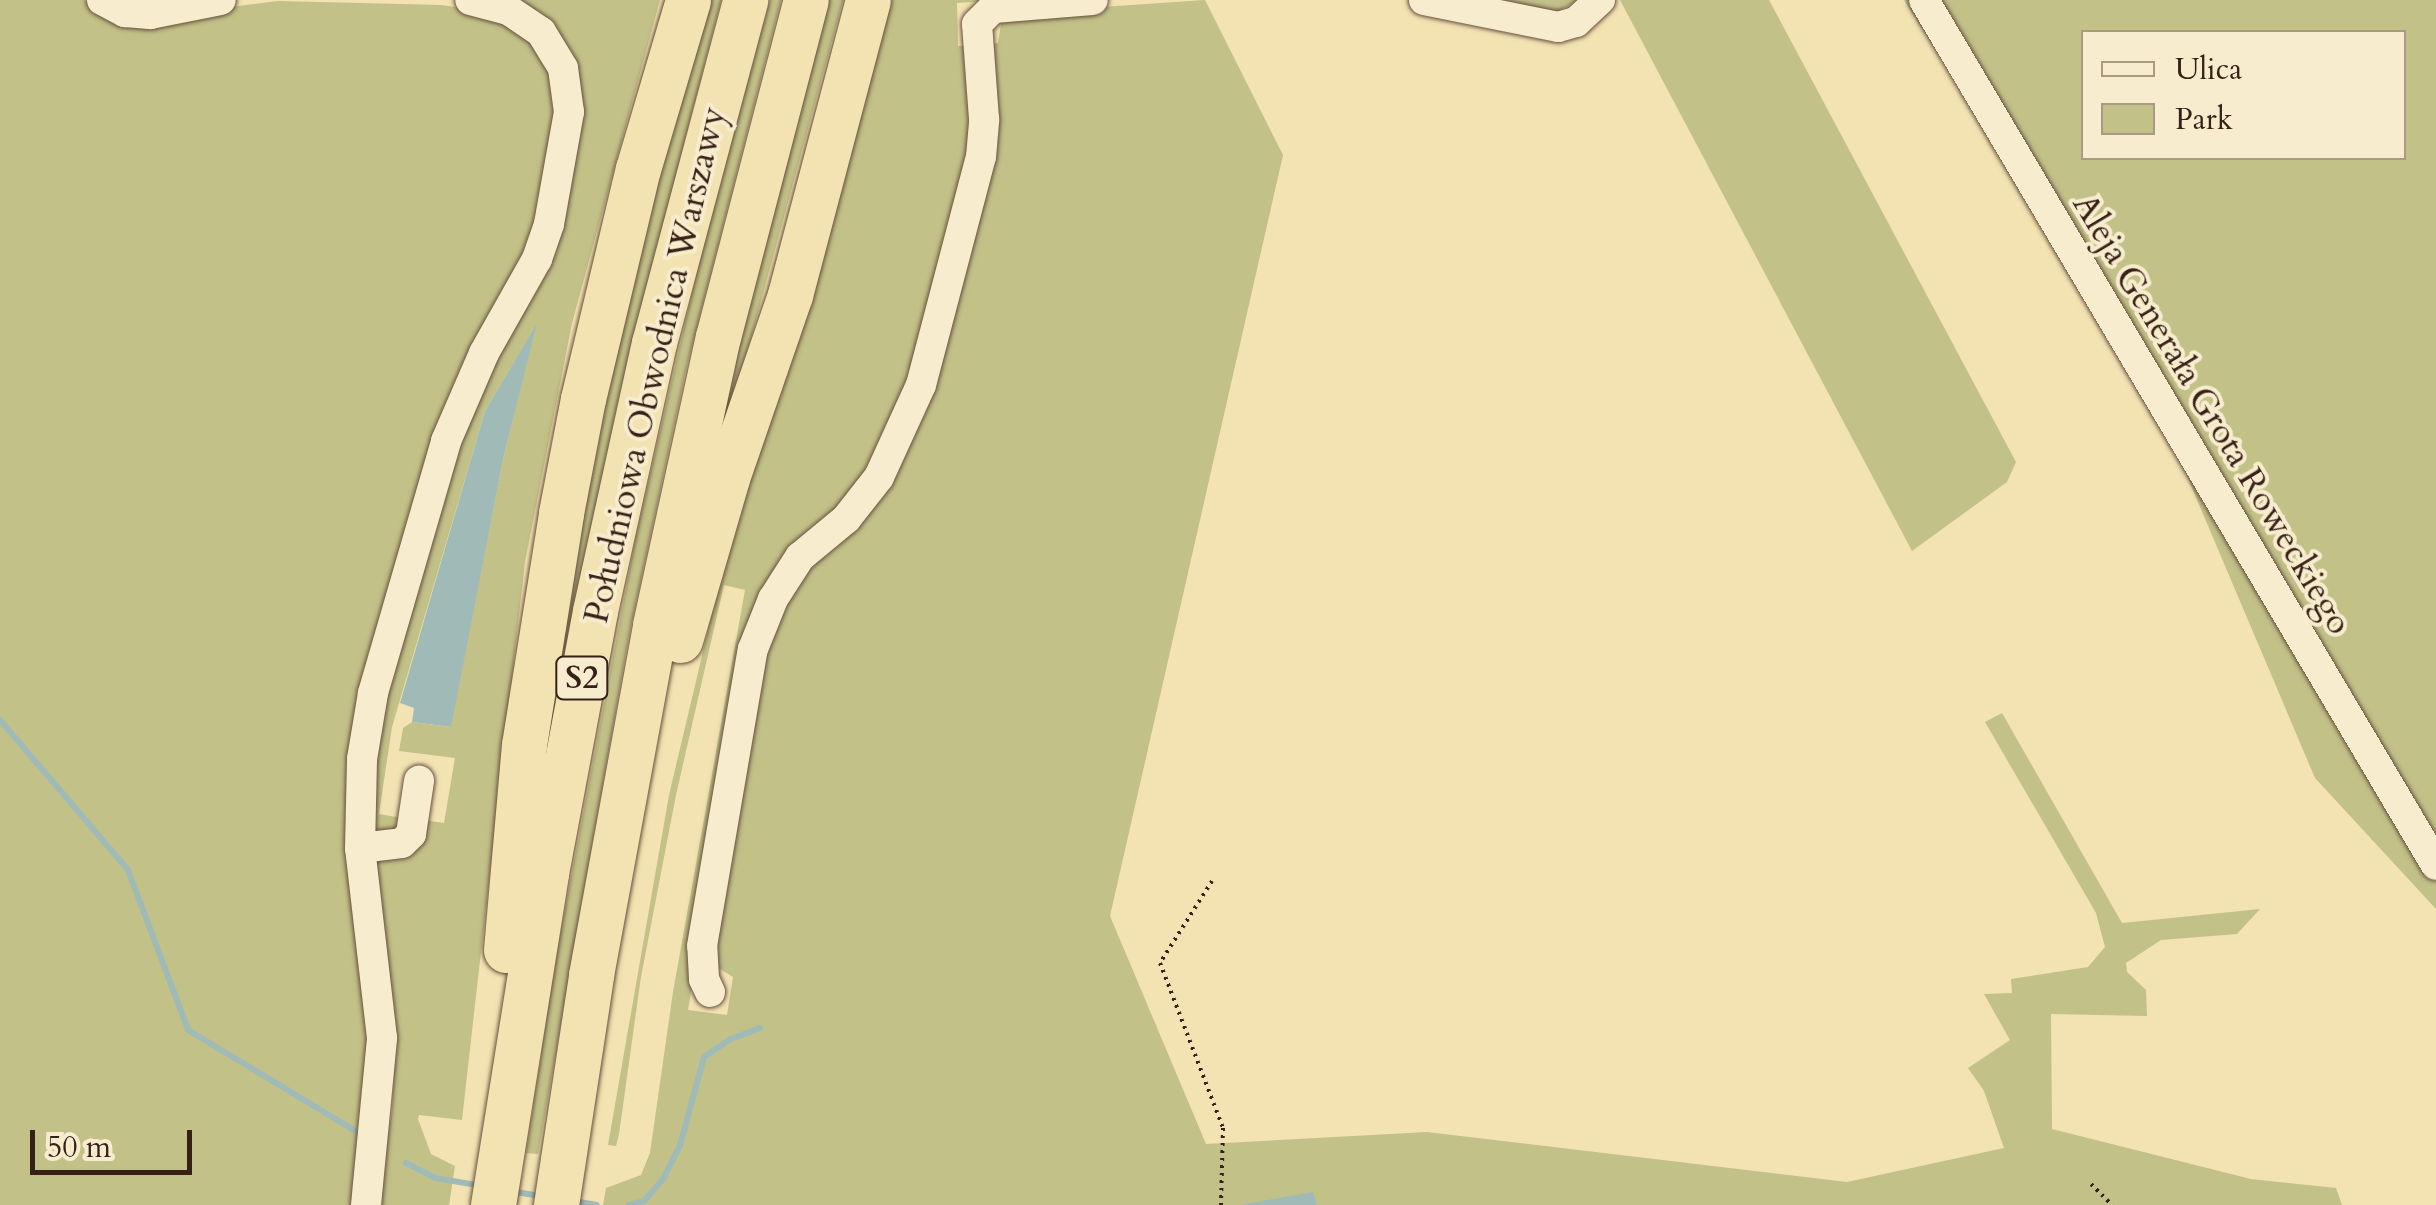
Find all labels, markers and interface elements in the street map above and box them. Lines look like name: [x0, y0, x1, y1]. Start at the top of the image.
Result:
legend: [2081, 30, 2406, 160]
text: Ulica: [2175, 49, 2242, 90]
text: Park: [2175, 99, 2233, 140]
street label: Południowa Obwodnica Warszawy: [575, 103, 735, 627]
street label: Aleja Generała Grota Roweckiego: [2064, 186, 2360, 642]
road number: S2: [554, 651, 610, 705]
scale bar: [35, 1110, 198, 1172]
text: 50 m: [47, 1127, 111, 1168]

